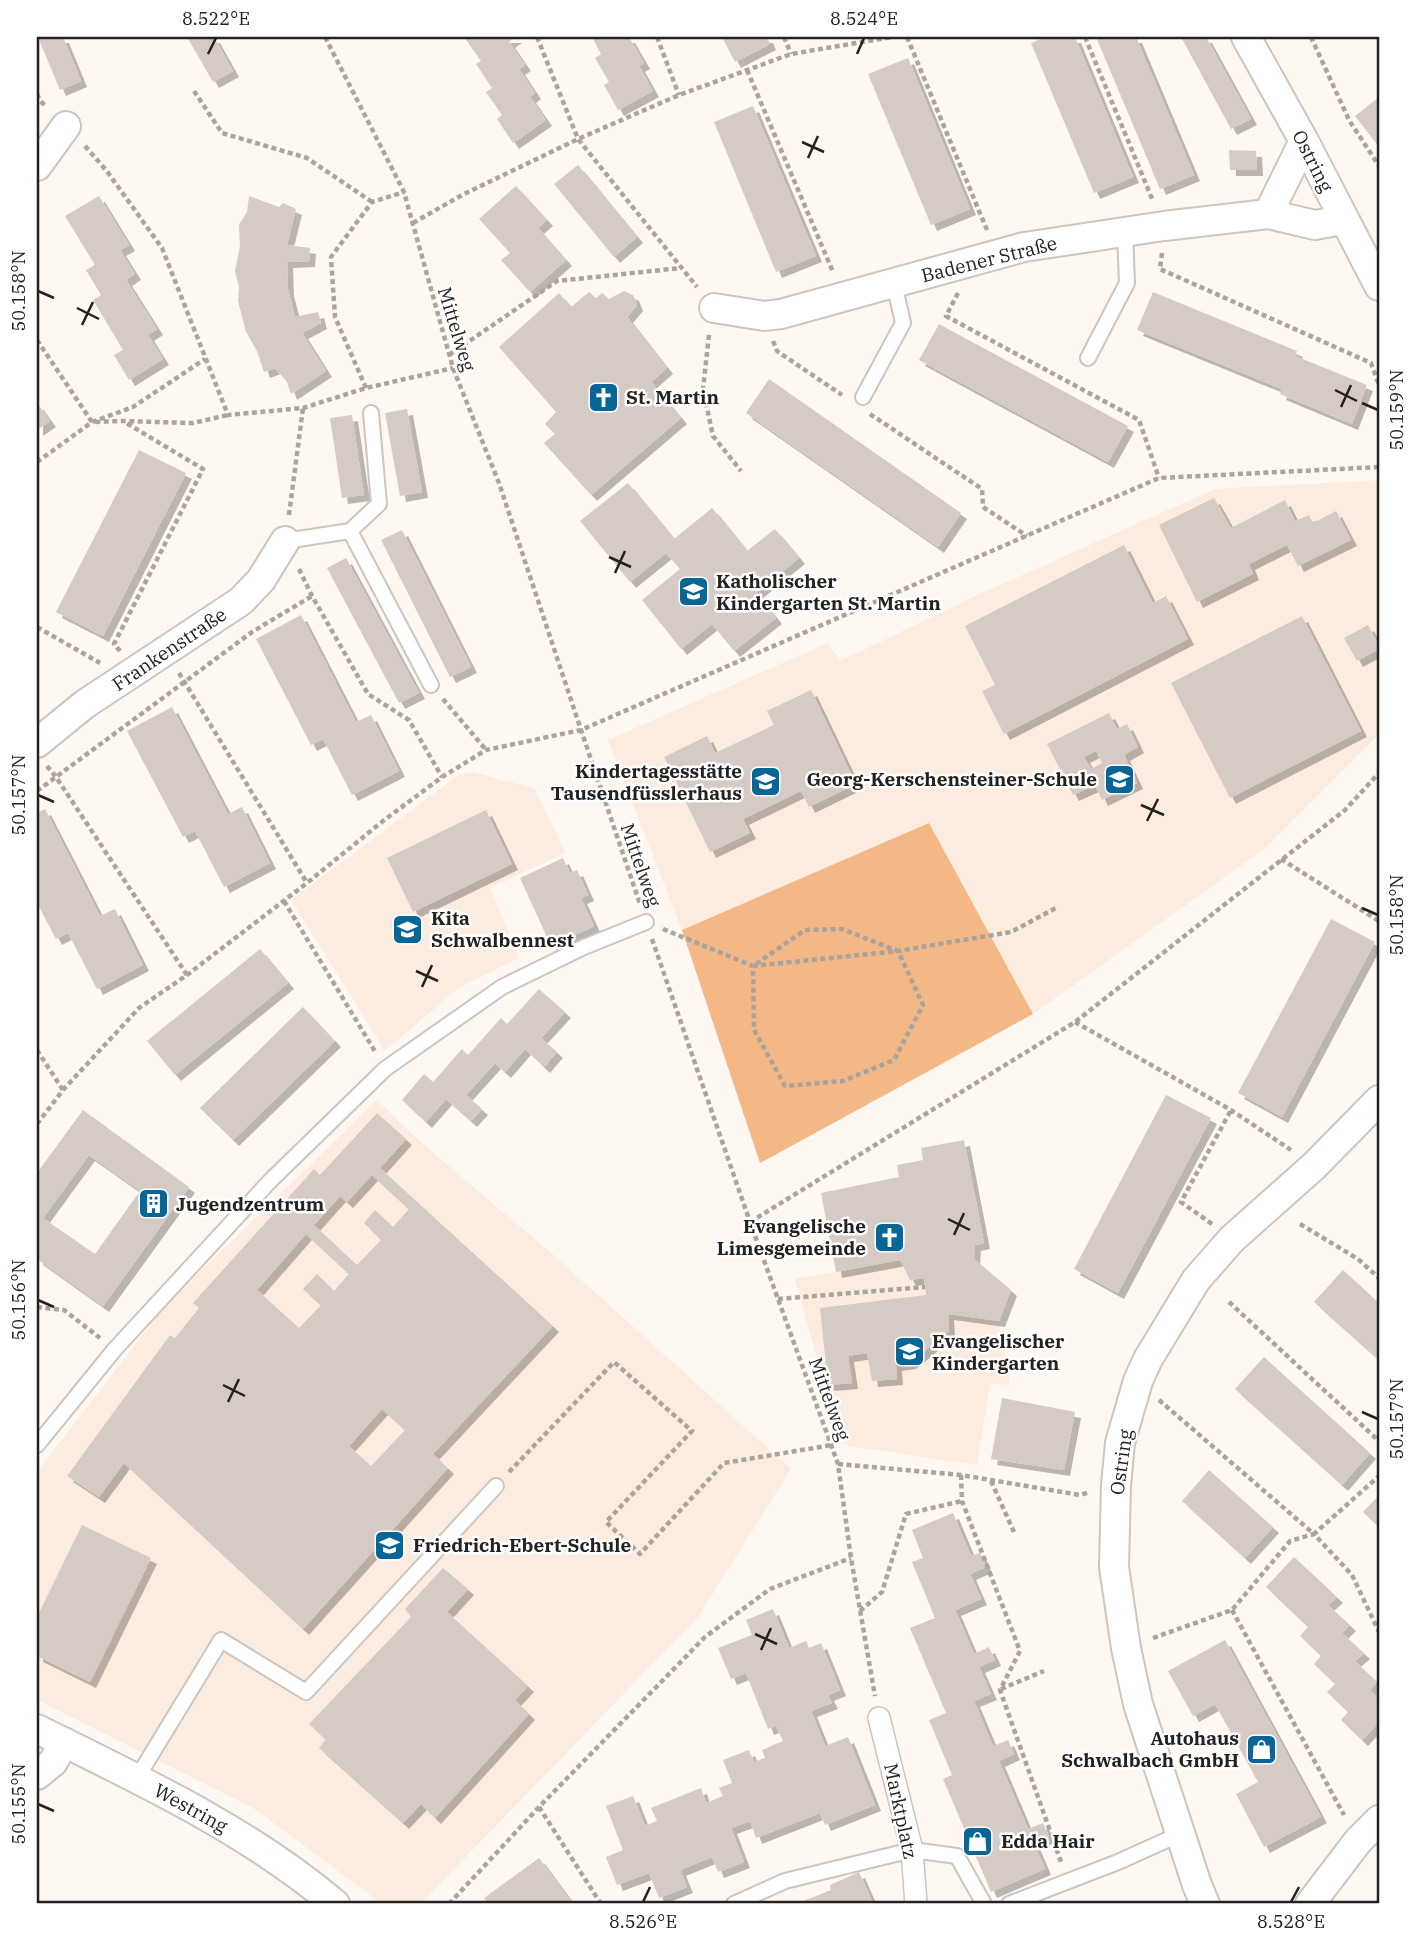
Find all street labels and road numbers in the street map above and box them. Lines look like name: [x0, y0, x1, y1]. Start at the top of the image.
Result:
street label: Ostring: [1287, 126, 1339, 197]
street label: Badener Straße: [919, 231, 1059, 287]
street label: Mittelweg: [433, 284, 481, 375]
street label: Frankenstraße: [107, 602, 231, 696]
street label: Mittelweg: [616, 820, 667, 911]
street label: Mittelweg: [804, 1354, 856, 1445]
street label: Ostring: [1105, 1427, 1138, 1497]
street label: Marktplatz: [879, 1761, 923, 1861]
street label: Westring: [150, 1778, 233, 1838]

